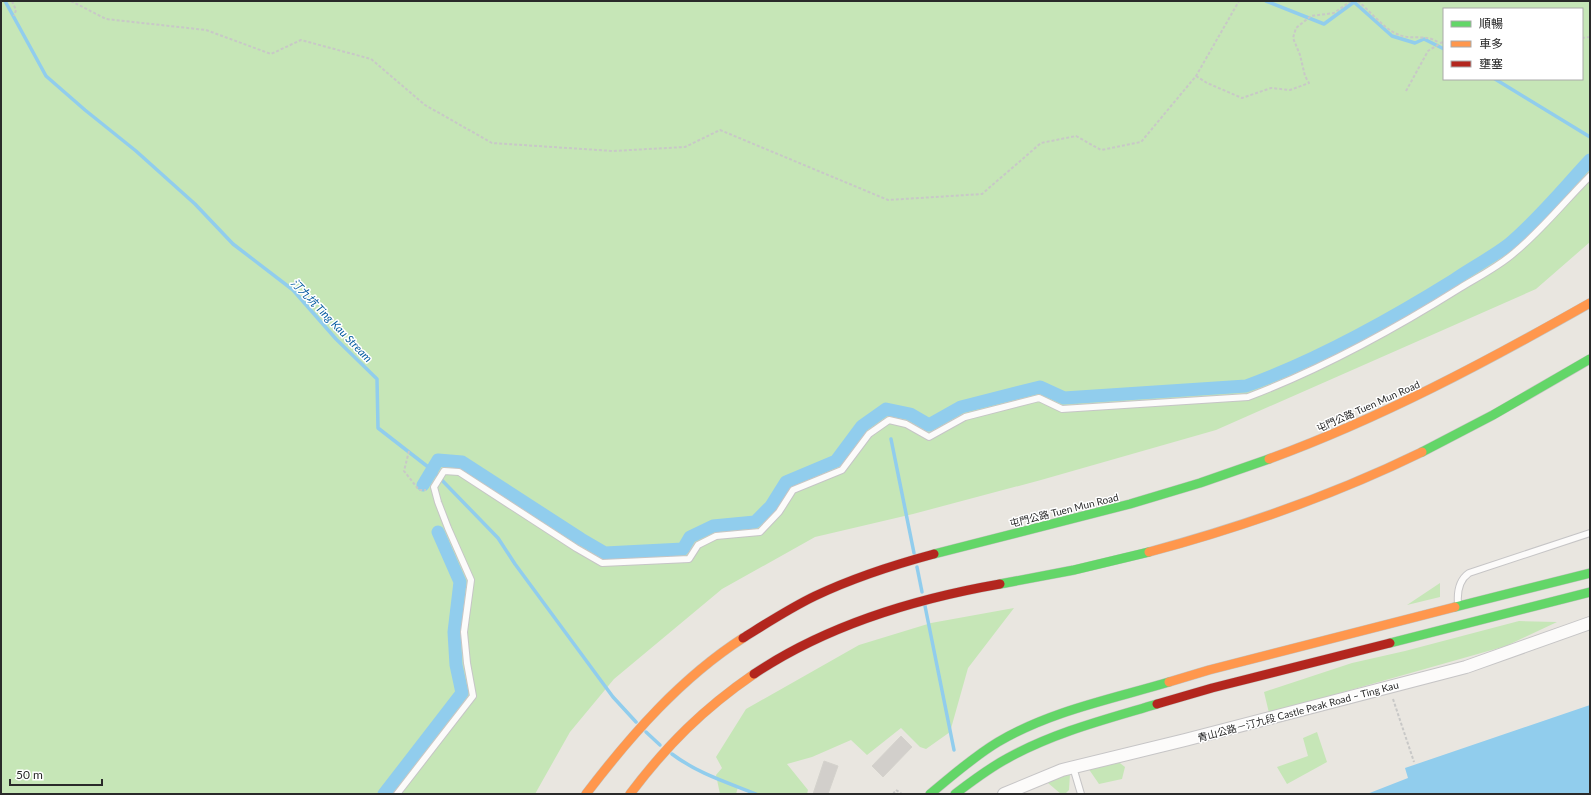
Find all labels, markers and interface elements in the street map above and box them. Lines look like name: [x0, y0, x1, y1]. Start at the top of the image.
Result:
legend: [1443, 8, 1583, 80]
text: 順暢: [1479, 16, 1503, 31]
text: 車多: [1479, 36, 1503, 51]
text: 壅塞: [1479, 56, 1503, 71]
water label: 汀九坑 Ting Kau Stream: [289, 276, 375, 365]
street label: 屯門公路 Tuen Mun Road: [1315, 378, 1421, 434]
street label: 屯門公路 Tuen Mun Road: [1008, 491, 1120, 529]
street label: 青山公路－汀九段 Castle Peak Road – Ting Kau: [1196, 678, 1400, 744]
scale bar: [10, 761, 102, 787]
text: 50 m: [16, 767, 43, 782]

